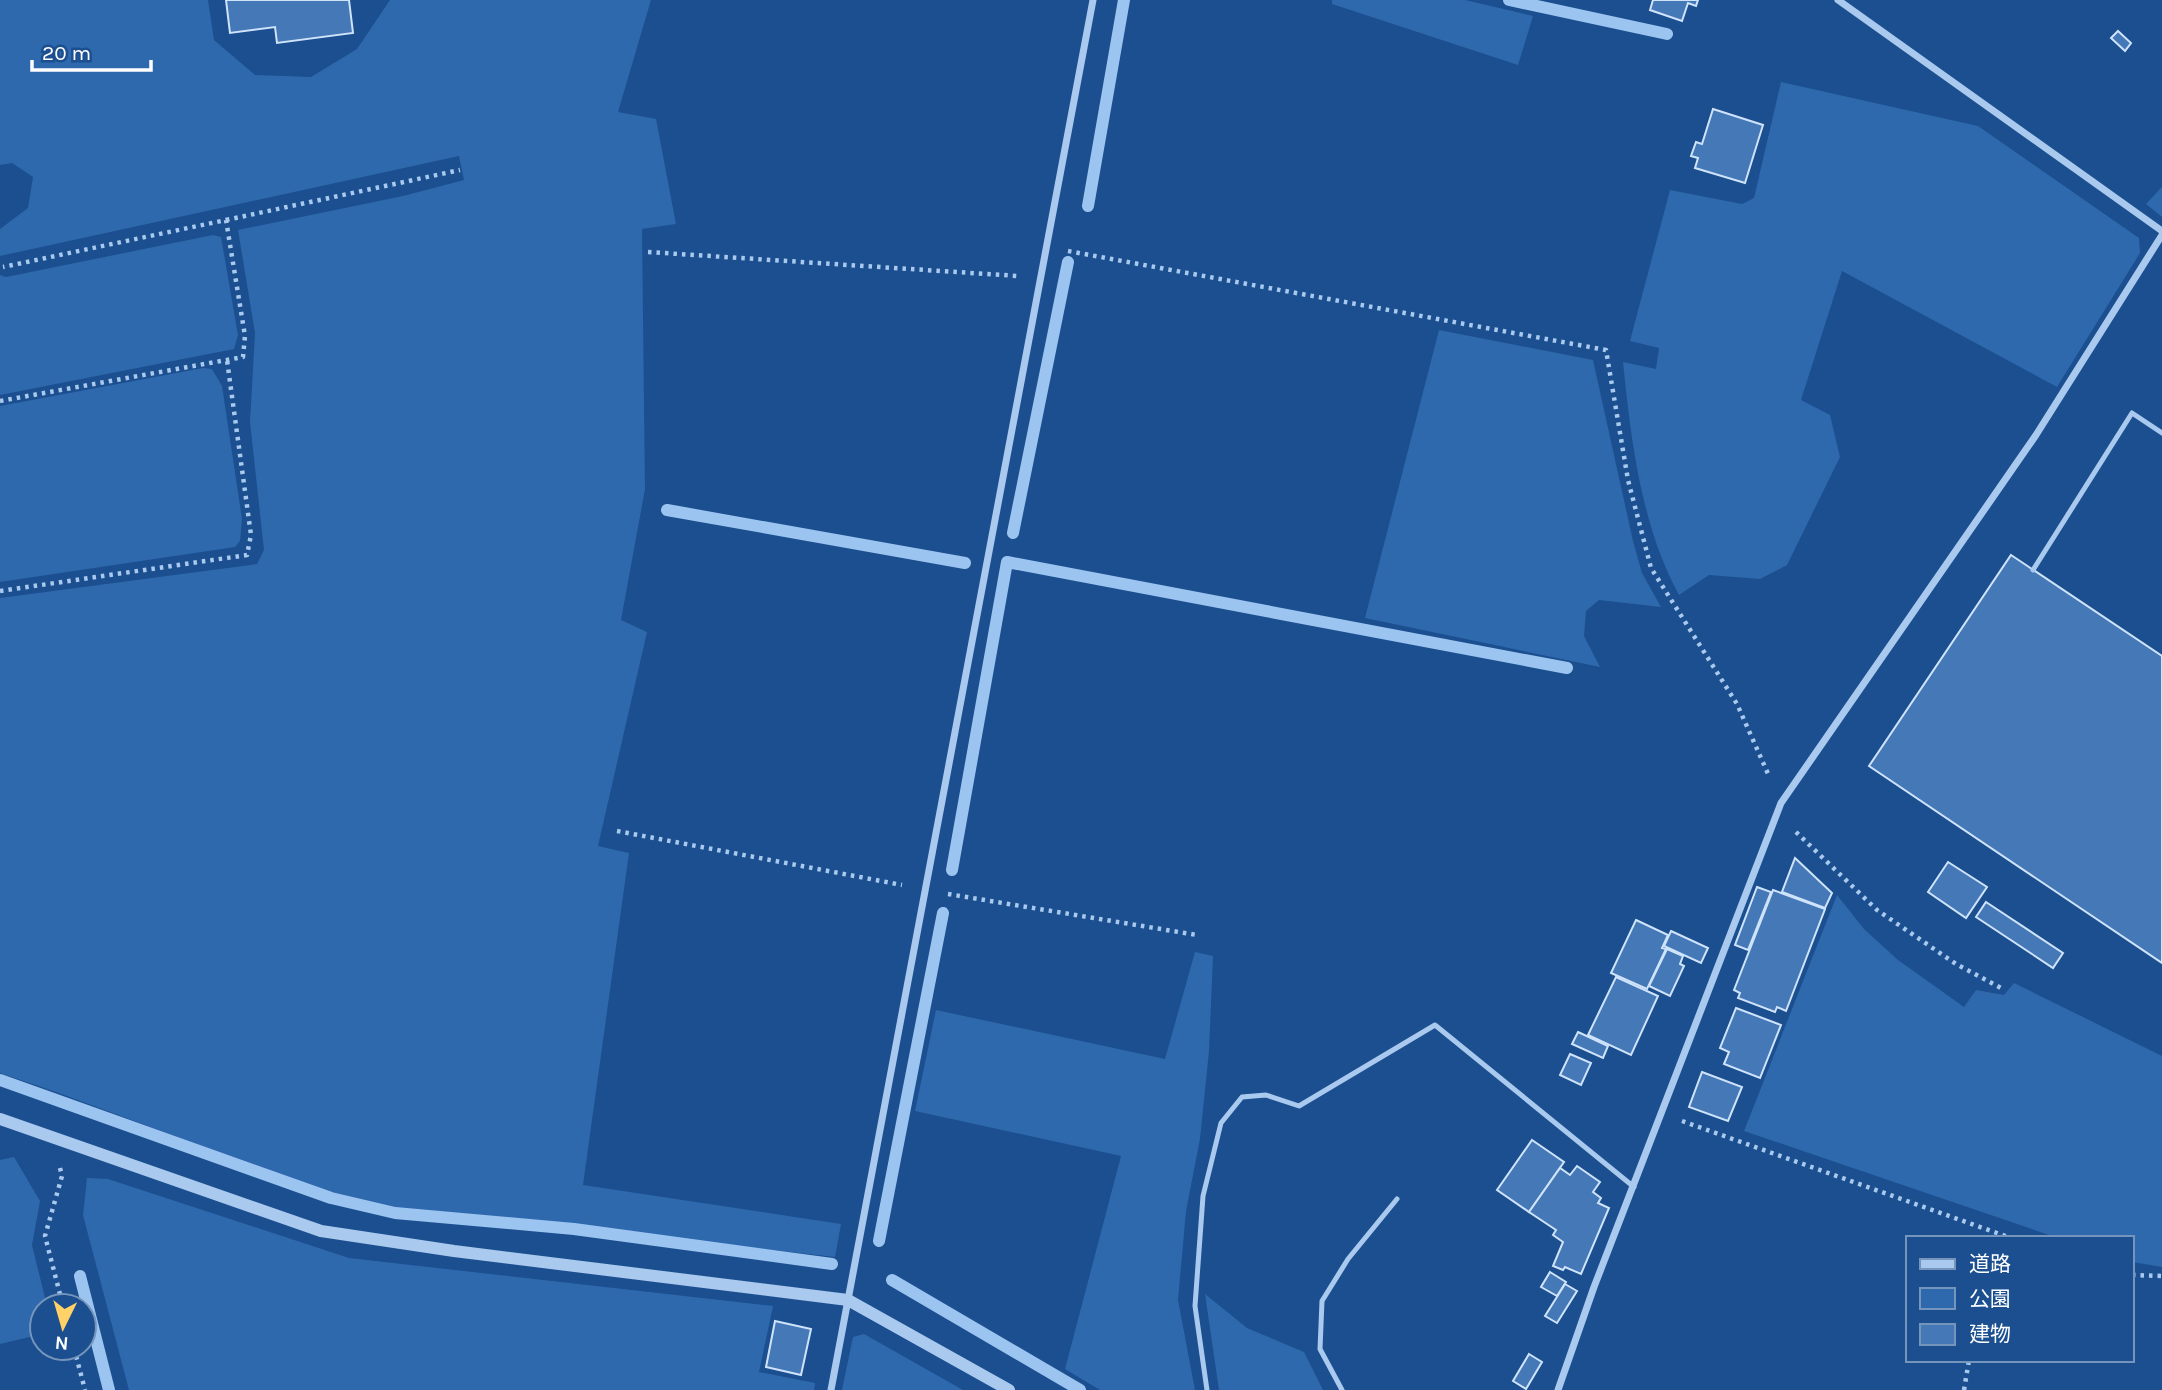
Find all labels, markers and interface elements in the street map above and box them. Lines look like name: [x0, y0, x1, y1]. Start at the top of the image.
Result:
scale bar: [32, 28, 150, 72]
text: 20 m: [42, 41, 91, 65]
legend: [1906, 1236, 2134, 1362]
text: 道路: [1969, 1252, 2011, 1276]
text: 公園: [1969, 1287, 2011, 1311]
north arrow: [28, 1292, 98, 1362]
text: 建物: [1969, 1322, 2011, 1346]
text: N: [54, 1331, 69, 1354]

